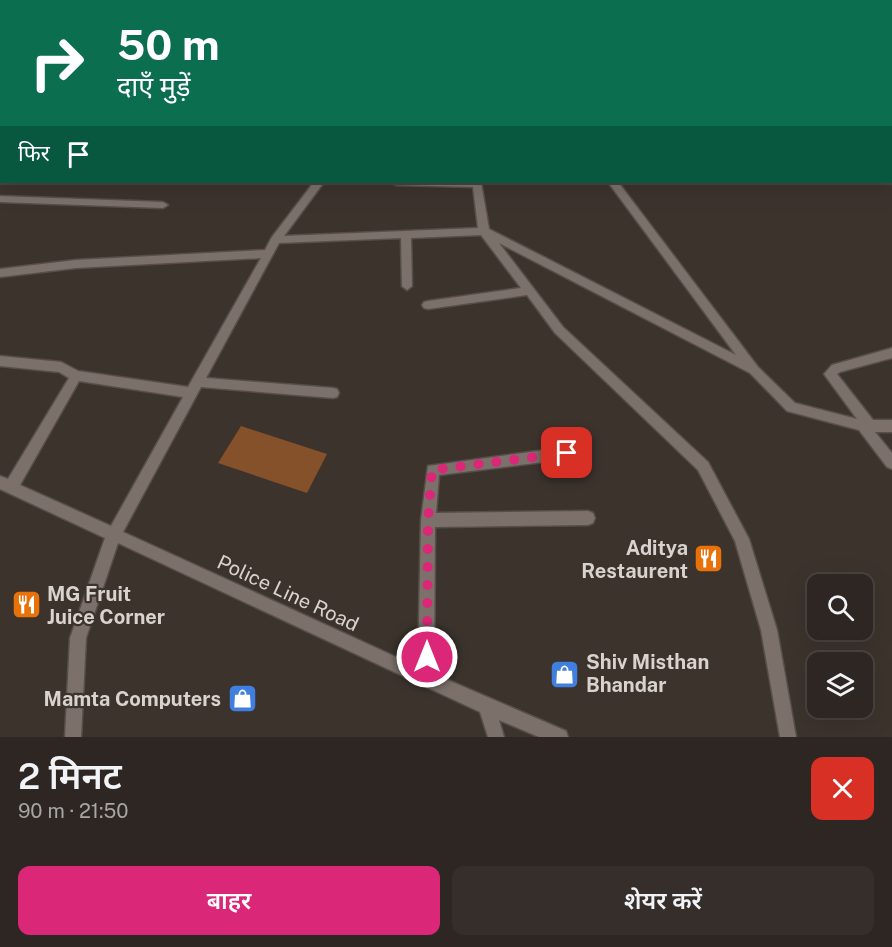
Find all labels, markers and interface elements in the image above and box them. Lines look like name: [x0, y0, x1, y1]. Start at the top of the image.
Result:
text: 50 m: [117, 20, 220, 69]
icon: right: [18, 24, 96, 102]
text: दाएँ मुड़ें: [117, 70, 190, 102]
icon: arrive: [62, 138, 95, 171]
text: फिर: [18, 140, 50, 166]
pin: [541, 427, 592, 478]
icon: arrive: [550, 436, 583, 469]
place label: Aditya Restaurent: [581, 536, 688, 583]
restaurant icon: Aditya Restaurent: [693, 543, 725, 575]
street label: Police Line Road: [213, 550, 363, 636]
map controls: [807, 574, 873, 718]
button: search: [807, 574, 873, 640]
place label: MG Fruit Juice Corner: [47, 582, 165, 629]
restaurant icon: MG Fruit Juice Corner: [10, 589, 42, 621]
position arrow: [395, 625, 459, 689]
place label: Shiv Misthan Bhandar: [586, 650, 709, 697]
button: layers: [807, 652, 873, 718]
shop icon: Shiv Misthan Bhandar: [549, 658, 581, 690]
shop icon: Mamta Computers: [226, 683, 258, 715]
place label: Mamta Computers: [44, 687, 221, 711]
text: 2 मिनट: [18, 755, 122, 797]
button: close: [811, 757, 874, 820]
text: 90 m · 21:50: [18, 799, 129, 823]
button: बाहर: [18, 866, 440, 935]
button: शेयर करें: [452, 866, 874, 935]

